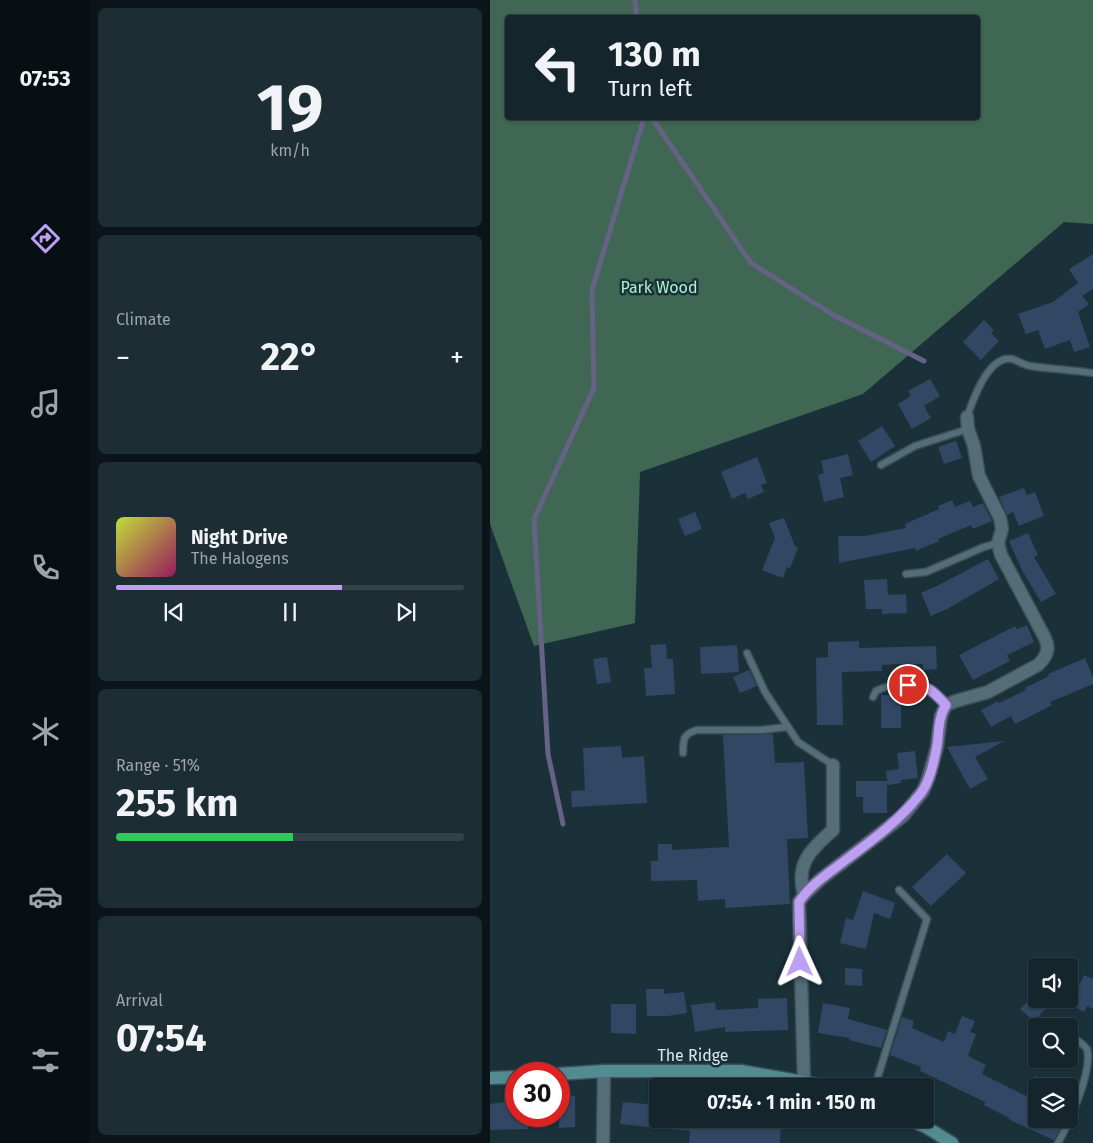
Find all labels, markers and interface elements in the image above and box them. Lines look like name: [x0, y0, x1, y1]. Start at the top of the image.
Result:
text: 130 m: [608, 33, 701, 75]
icon: left: [525, 35, 590, 100]
text: 07:53: [19, 65, 71, 92]
text: 19: [257, 69, 323, 147]
text: Turn left: [608, 75, 692, 102]
text: km/h: [270, 141, 310, 160]
icon: directions: [28, 221, 63, 256]
park label: Park Wood: [620, 278, 698, 297]
text: Climate: [116, 310, 171, 329]
text: 22°: [260, 334, 320, 380]
text: −: [116, 341, 130, 374]
text: +: [450, 341, 464, 374]
icon: music: [28, 386, 63, 421]
text: Night Drive: [191, 526, 288, 549]
text: The Halogens: [191, 549, 289, 568]
icon: phone: [28, 550, 63, 585]
icon: previous: [160, 598, 188, 626]
icon: pause: [276, 598, 304, 626]
icon: next: [392, 598, 420, 626]
pin: [887, 664, 929, 706]
icon: arrive: [894, 671, 922, 699]
icon: climate: [28, 714, 63, 749]
text: Range · 51%: [116, 756, 200, 775]
text: 255 km: [116, 780, 238, 826]
icon: car: [28, 879, 63, 914]
position arrow: [773, 935, 825, 987]
map controls: [1028, 958, 1078, 1128]
button: sound: [1028, 958, 1078, 1008]
text: Arrival: [116, 991, 163, 1010]
text: 07:54: [116, 1015, 207, 1061]
button: search: [1028, 1018, 1078, 1068]
icon: filters: [28, 1043, 63, 1078]
street label: The Ridge: [657, 1046, 729, 1065]
speed limit sign: 30: [505, 1062, 570, 1127]
button: layers: [1028, 1078, 1078, 1128]
text: 07:54 · 1 min · 150 m: [707, 1091, 876, 1114]

